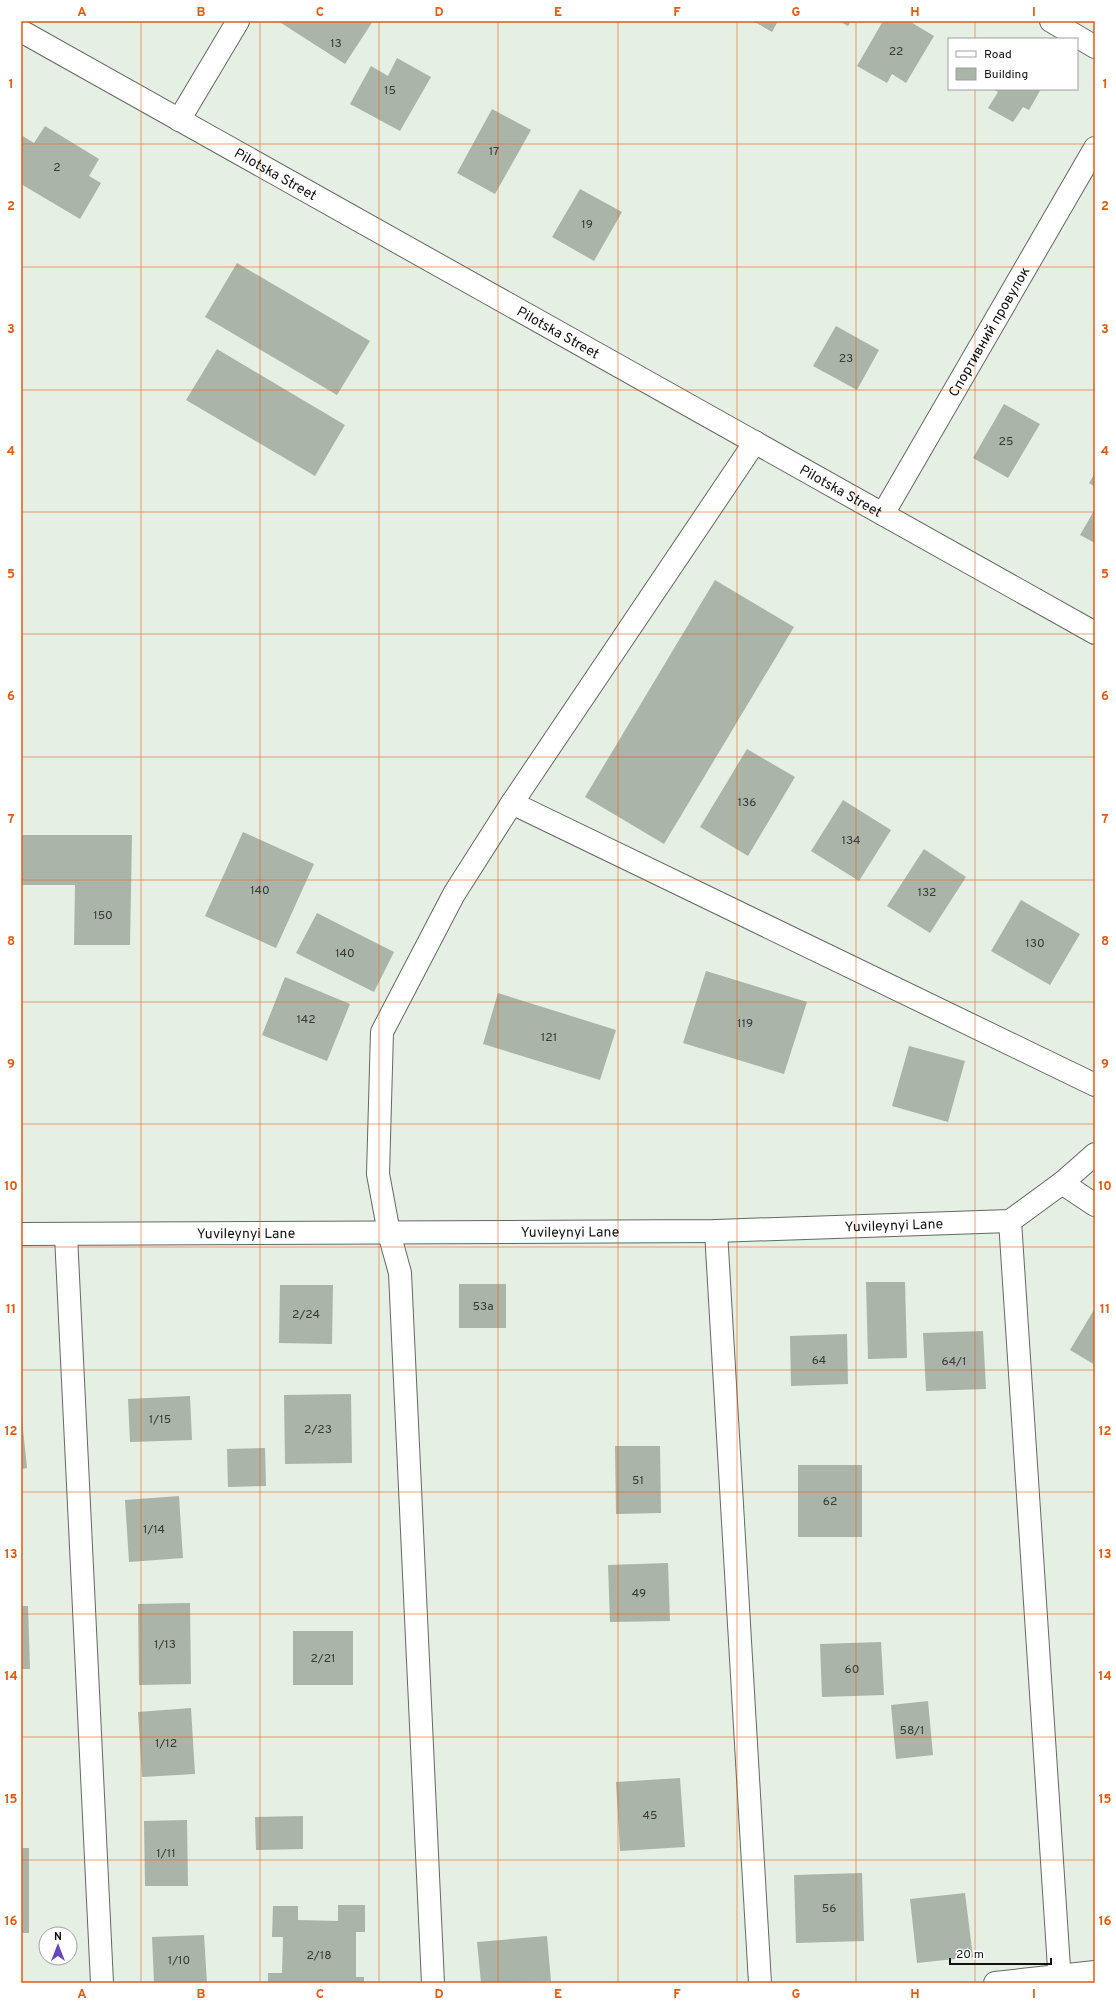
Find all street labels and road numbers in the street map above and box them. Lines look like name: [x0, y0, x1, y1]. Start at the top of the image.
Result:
street label: Pilotska Street: [231, 145, 319, 205]
street label: Спортивний провулок: [946, 264, 1034, 400]
street label: Pilotska Street: [513, 304, 602, 363]
street label: Pilotska Street: [796, 462, 884, 522]
street label: Yuvileynyi Lane: [844, 1216, 943, 1237]
street label: Yuvileynyi Lane: [521, 1224, 619, 1242]
street label: Yuvileynyi Lane: [197, 1226, 295, 1243]

